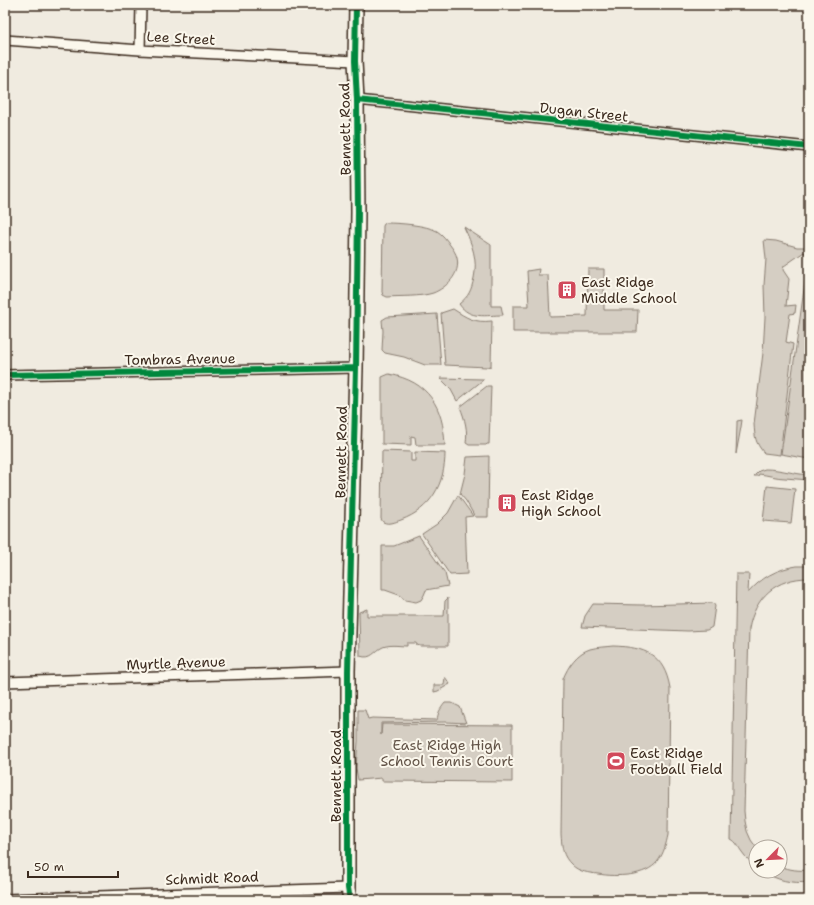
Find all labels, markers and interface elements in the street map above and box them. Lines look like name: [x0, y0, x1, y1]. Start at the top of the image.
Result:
street label: Lee Street: [146, 27, 216, 49]
street label: Bennett Road: [335, 82, 355, 175]
street label: Dugan Street: [539, 98, 629, 126]
place label: East Ridge Middle School: [581, 273, 677, 307]
building icon: East Ridge Middle School: [556, 279, 578, 301]
street label: Tombras Avenue: [124, 349, 236, 369]
street label: Bennett Road: [331, 405, 351, 498]
place label: East Ridge High School: [521, 486, 602, 520]
building icon: East Ridge High School: [496, 492, 518, 514]
street label: Myrtle Avenue: [126, 652, 226, 674]
street label: Bennett Road: [327, 730, 345, 822]
park label: East Ridge High School Tennis Court: [381, 736, 513, 770]
place label: East Ridge Football Field: [630, 744, 722, 778]
sports icon: East Ridge Football Field: [605, 750, 627, 772]
north arrow: [748, 839, 788, 879]
scale bar: [28, 853, 118, 879]
text: N: [751, 856, 768, 870]
text: 50 m: [34, 859, 64, 875]
street label: Schmidt Road: [165, 867, 259, 889]

